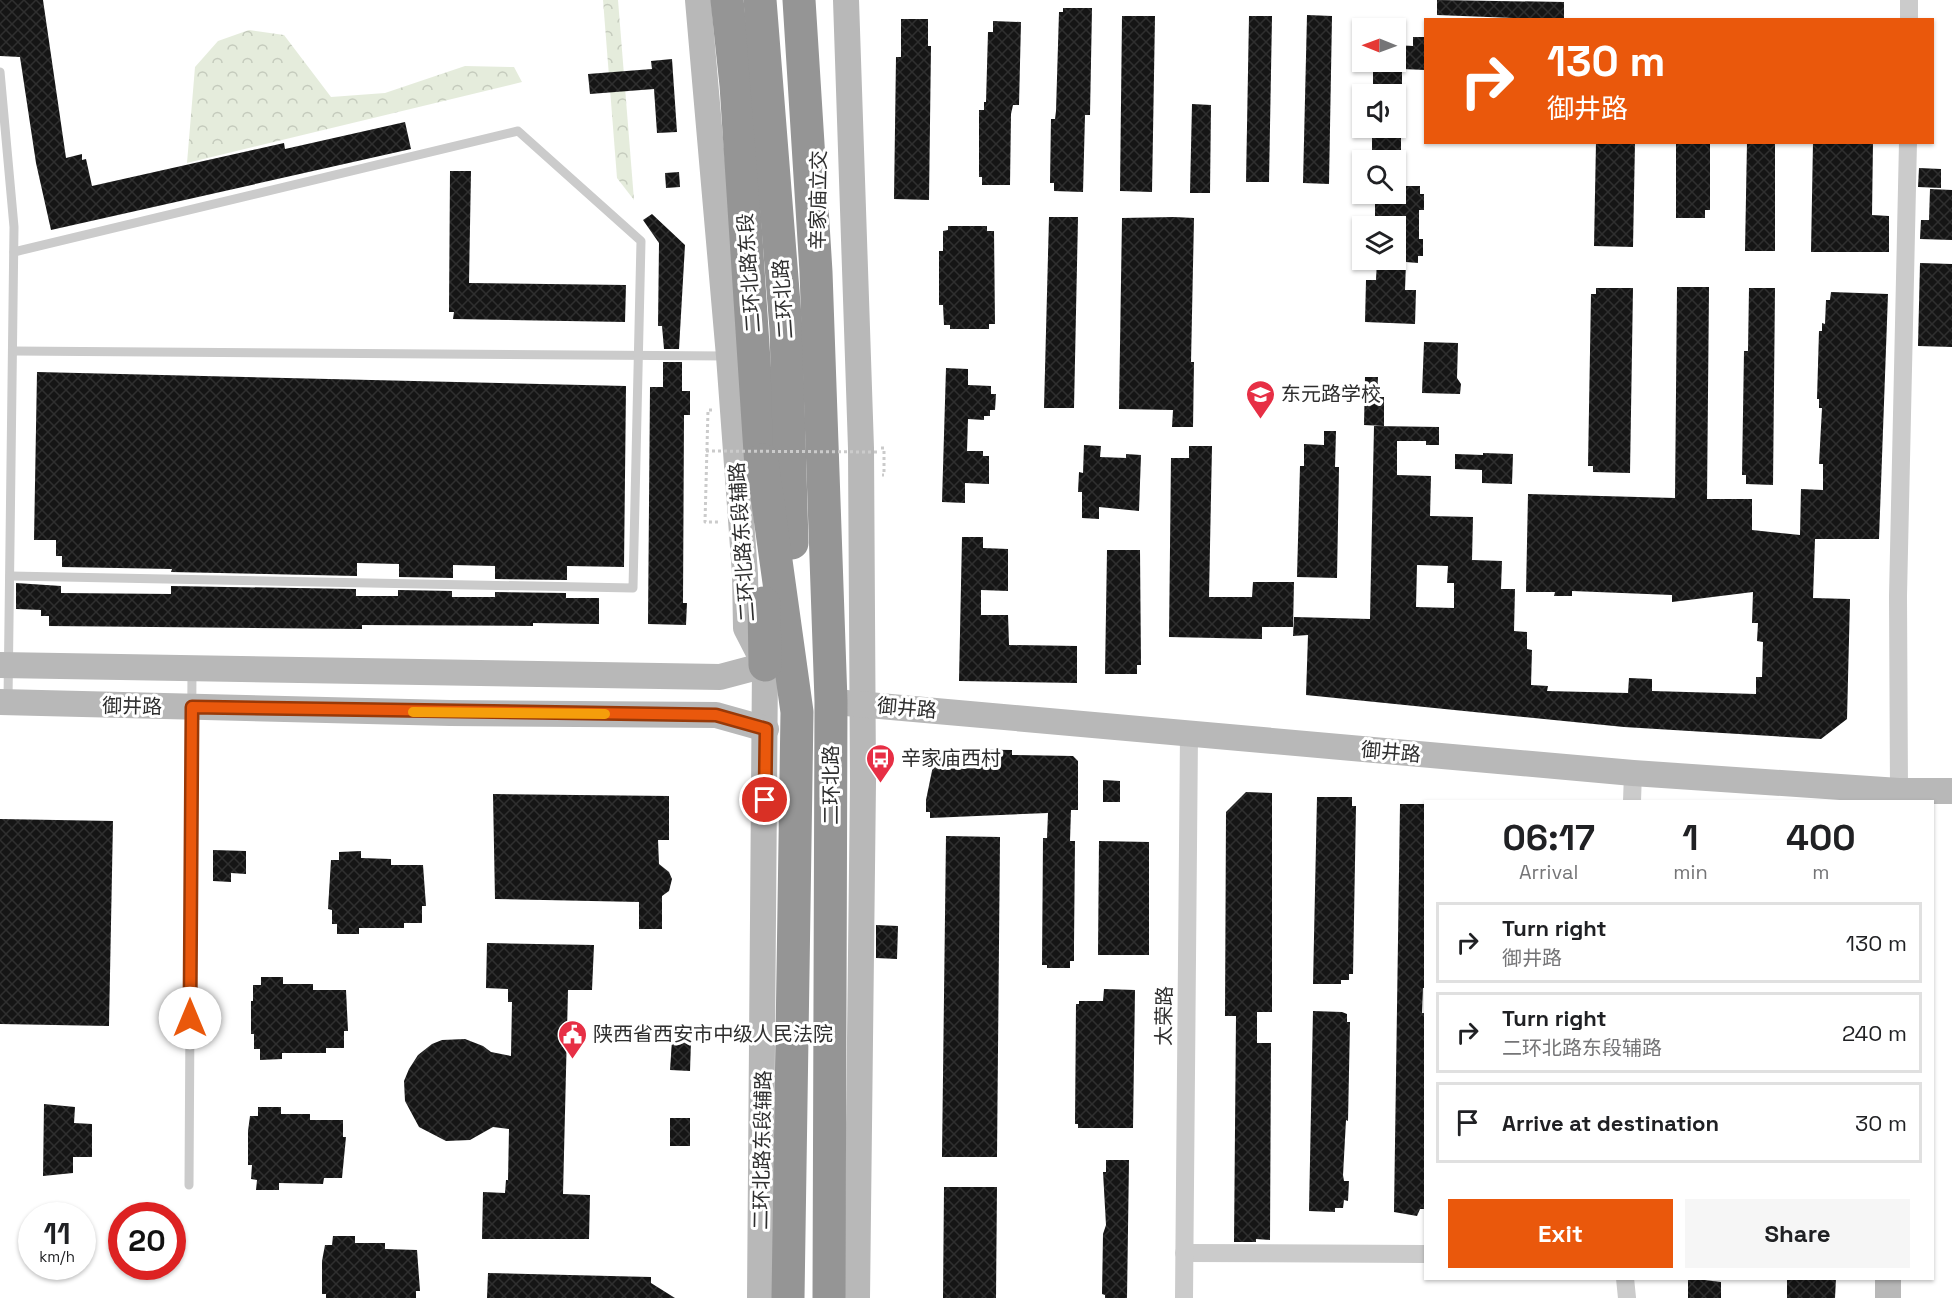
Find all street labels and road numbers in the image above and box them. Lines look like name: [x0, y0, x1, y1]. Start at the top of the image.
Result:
street label: 辛家庙立交: [804, 150, 832, 250]
street label: 二环北路东段: [732, 212, 766, 334]
street label: 二环北路: [767, 258, 799, 340]
street label: 二环北路东段辅路: [723, 461, 761, 623]
street label: 御井路: [102, 692, 162, 720]
street label: 御井路: [876, 692, 938, 724]
street label: 御井路: [1360, 736, 1422, 768]
street label: 二环北路: [818, 745, 844, 825]
street label: 太荣路: [1150, 986, 1178, 1046]
street label: 二环北路东段辅路: [748, 1070, 776, 1230]

